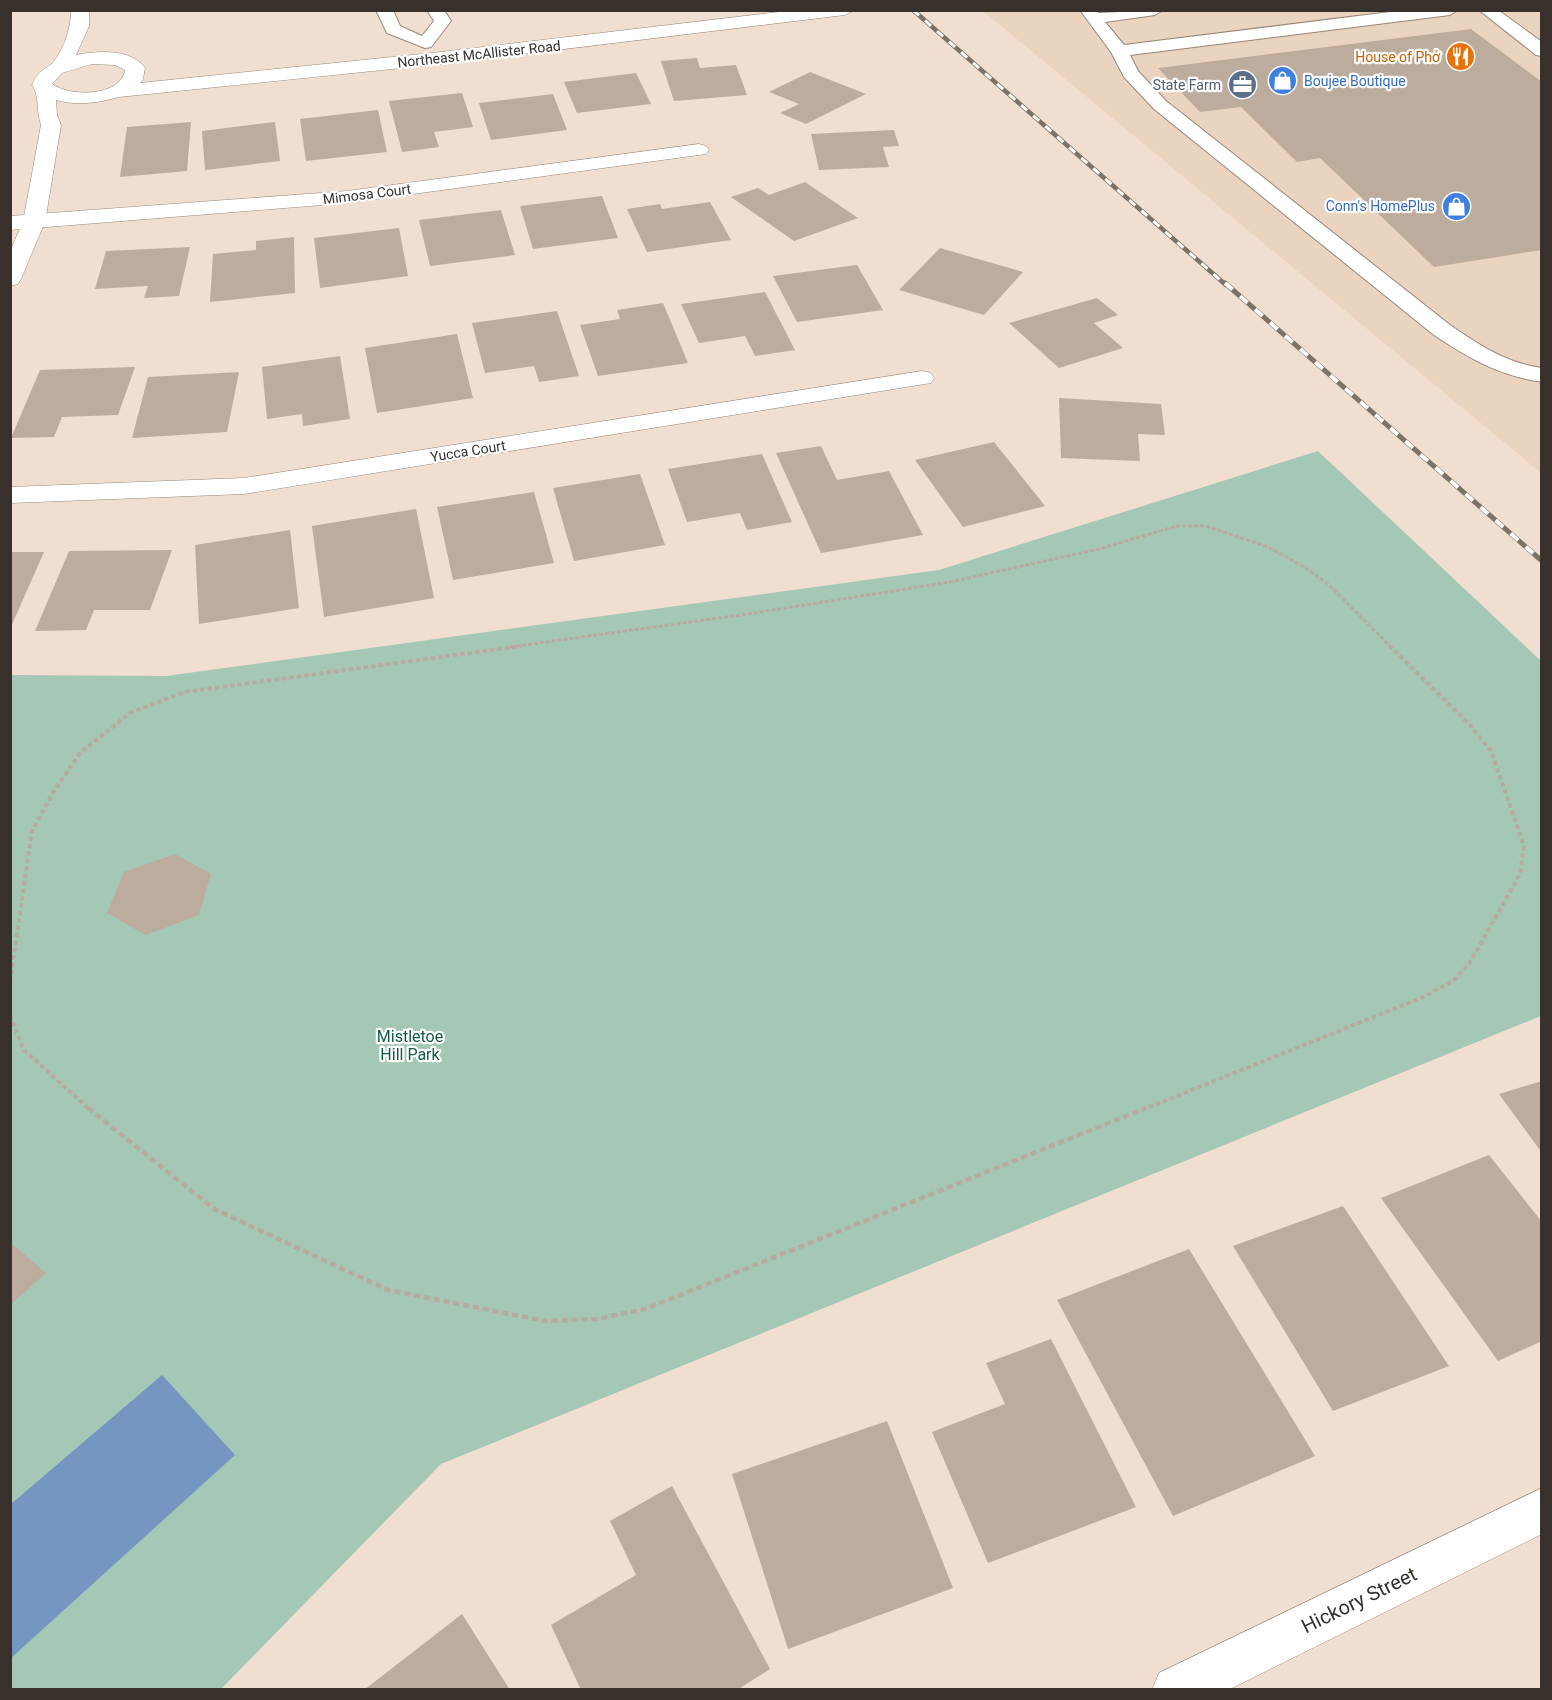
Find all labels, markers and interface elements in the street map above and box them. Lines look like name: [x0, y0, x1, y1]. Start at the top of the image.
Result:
street label: Northeast McAllister Road: [397, 37, 561, 71]
restaurant icon: House of Phở: [1445, 41, 1477, 73]
place label: House of Phở: [1355, 49, 1441, 65]
shop icon: Boujee Boutique: [1267, 65, 1299, 97]
office icon: State Farm: [1226, 69, 1258, 101]
place label: Boujee Boutique: [1304, 73, 1406, 89]
place label: State Farm: [1153, 77, 1221, 93]
street label: Mimosa Court: [322, 181, 412, 207]
shop icon: Conn's HomePlus: [1440, 190, 1472, 222]
place label: Conn's HomePlus: [1326, 198, 1435, 214]
street label: Yucca Court: [429, 437, 507, 465]
park label: Mistletoe Hill Park: [377, 1027, 443, 1064]
street label: Hickory Street: [1297, 1562, 1421, 1638]

